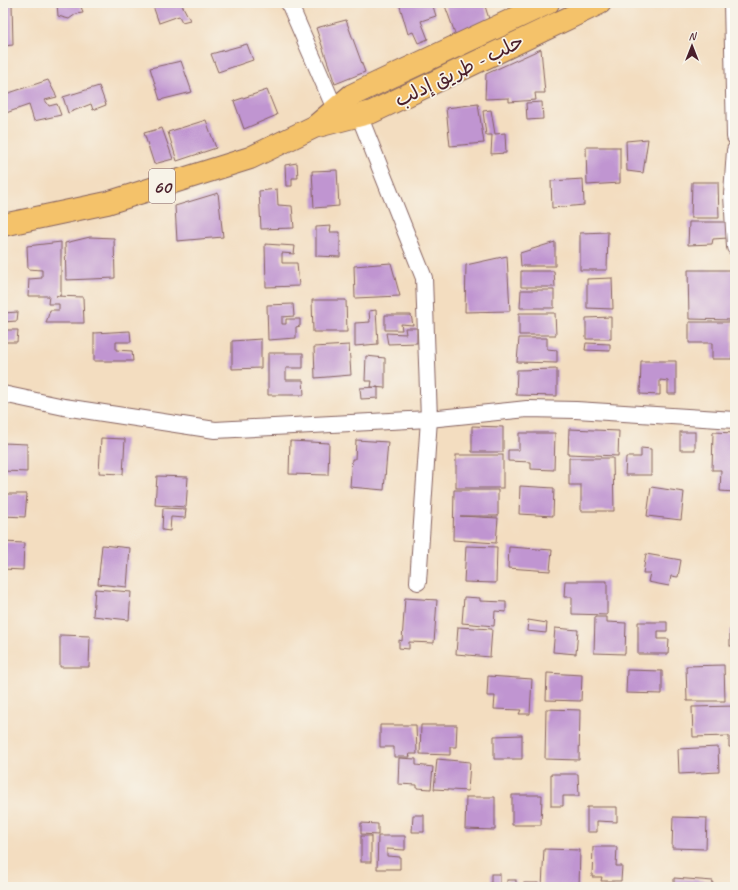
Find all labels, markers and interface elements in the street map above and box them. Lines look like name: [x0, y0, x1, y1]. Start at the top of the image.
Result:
north arrow: [672, 26, 712, 66]
street label: حلب - طريق إدلب: [390, 28, 528, 113]
text: N: [689, 29, 698, 43]
road number: 60: [149, 169, 175, 203]

